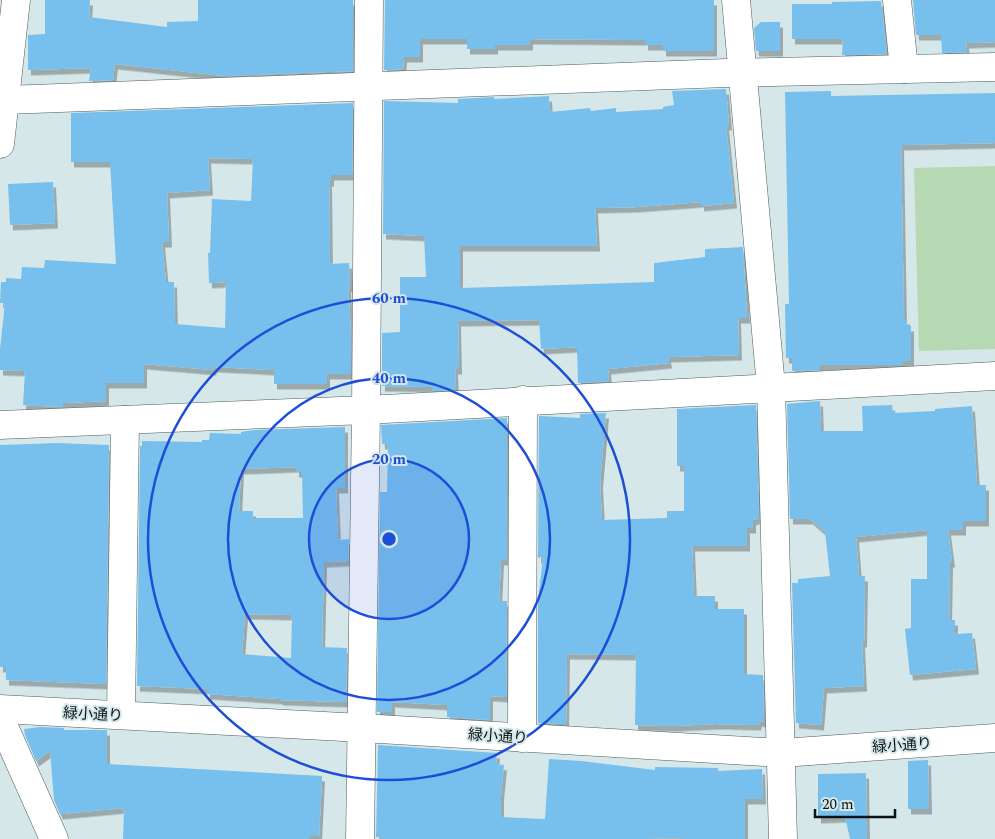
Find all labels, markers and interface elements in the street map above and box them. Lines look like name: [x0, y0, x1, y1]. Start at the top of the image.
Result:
text: 60 m: [372, 287, 407, 310]
text: 40 m: [372, 367, 407, 390]
text: 20 m: [372, 448, 407, 471]
centre of rings: [380, 530, 398, 548]
street label: 緑小通り: [62, 701, 124, 728]
street label: 緑小通り: [467, 723, 529, 750]
street label: 緑小通り: [871, 732, 933, 759]
scale bar: [815, 786, 895, 818]
text: 20 m: [822, 793, 854, 816]

